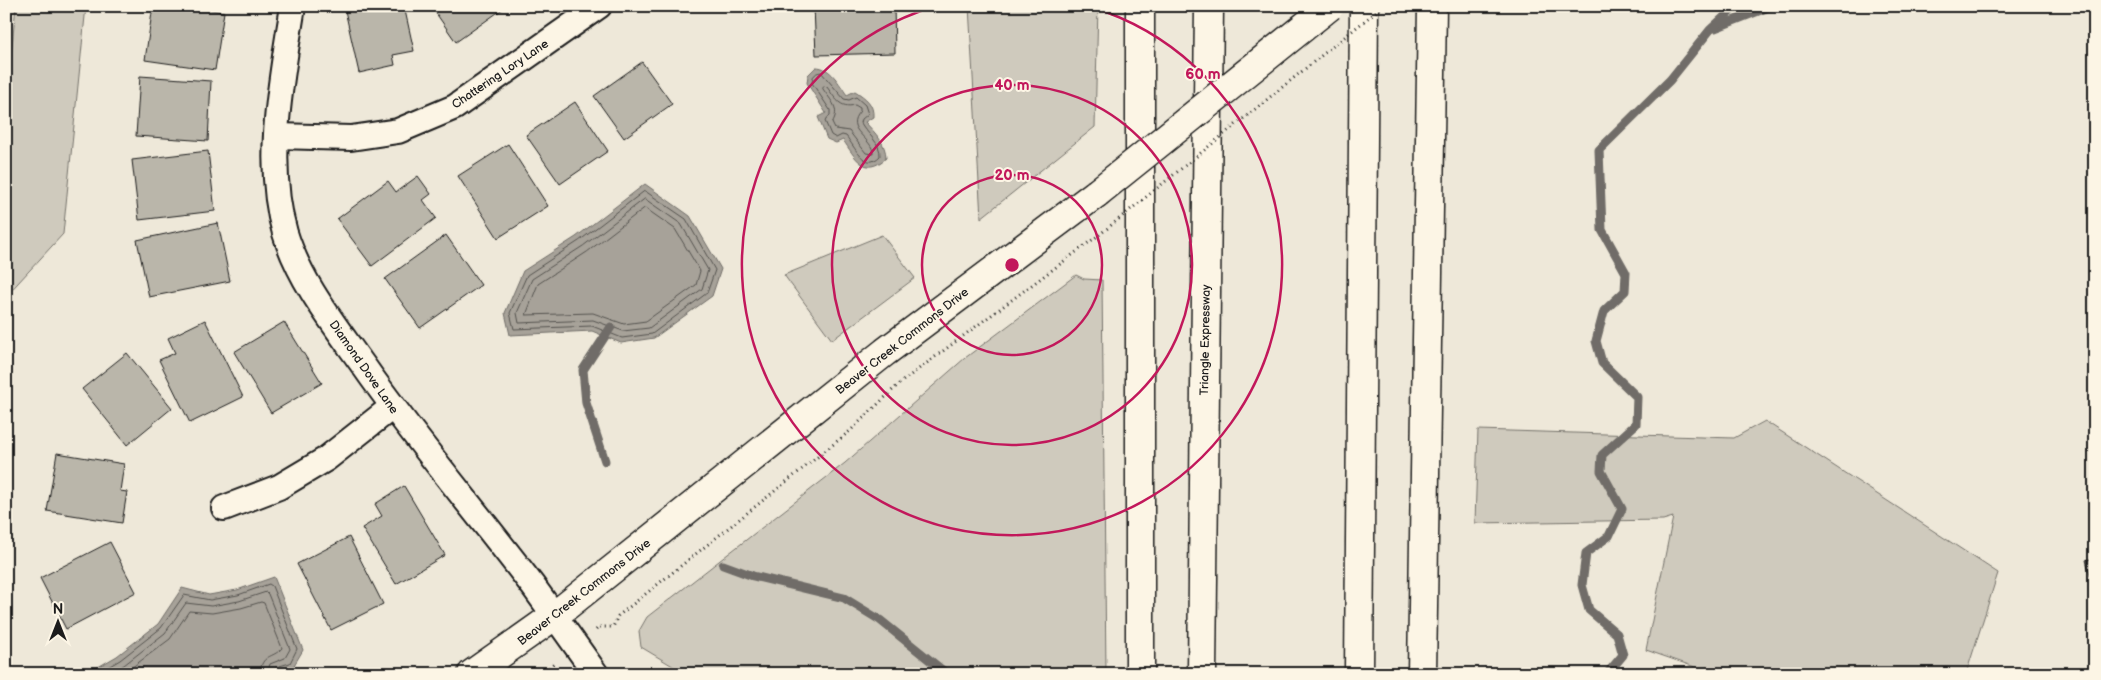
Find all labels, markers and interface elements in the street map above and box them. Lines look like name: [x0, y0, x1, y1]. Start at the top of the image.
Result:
street label: Chattering Lory Lane: [449, 36, 552, 112]
text: 60 m: [1185, 65, 1221, 84]
text: 40 m: [994, 76, 1030, 95]
text: 20 m: [995, 166, 1030, 185]
centre of rings: [1003, 256, 1021, 274]
street label: Triangle Expressway: [1197, 284, 1214, 396]
street label: Beaver Creek Commons Drive: [833, 285, 972, 398]
street label: Diamond Dove Lane: [326, 318, 401, 417]
street label: Beaver Creek Commons Drive: [515, 536, 654, 649]
north arrow: [32, 598, 82, 648]
text: N: [53, 601, 63, 618]

